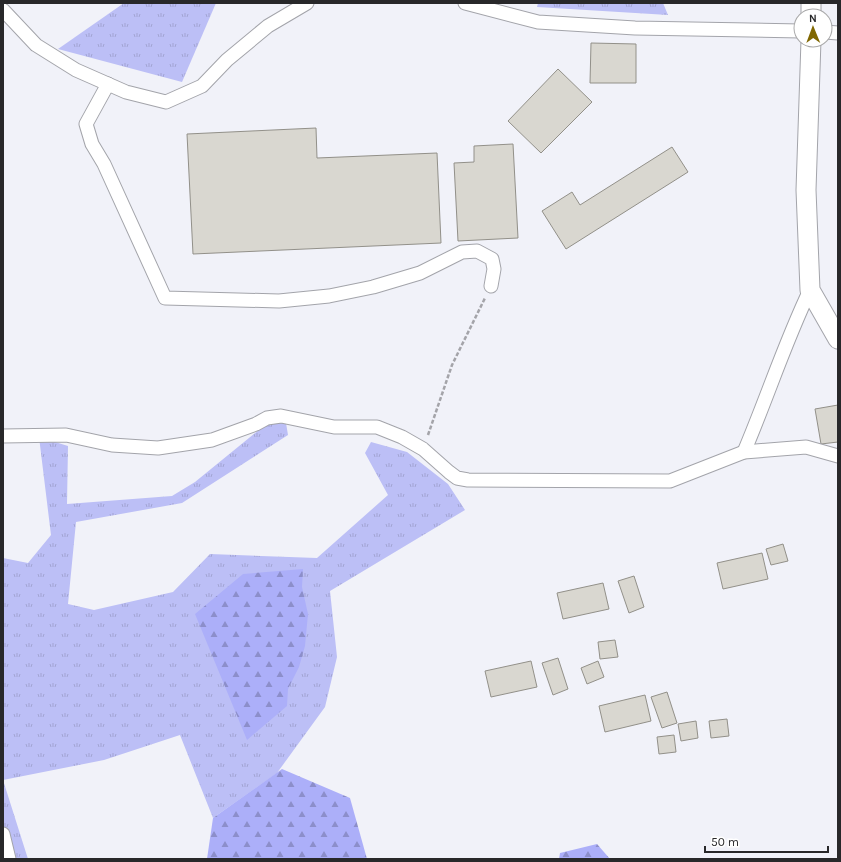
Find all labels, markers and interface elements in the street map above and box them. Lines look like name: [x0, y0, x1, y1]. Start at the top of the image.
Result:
north arrow: [793, 8, 833, 48]
text: N: [809, 12, 817, 25]
scale bar: [705, 828, 828, 854]
text: 50 m: [711, 835, 739, 849]

